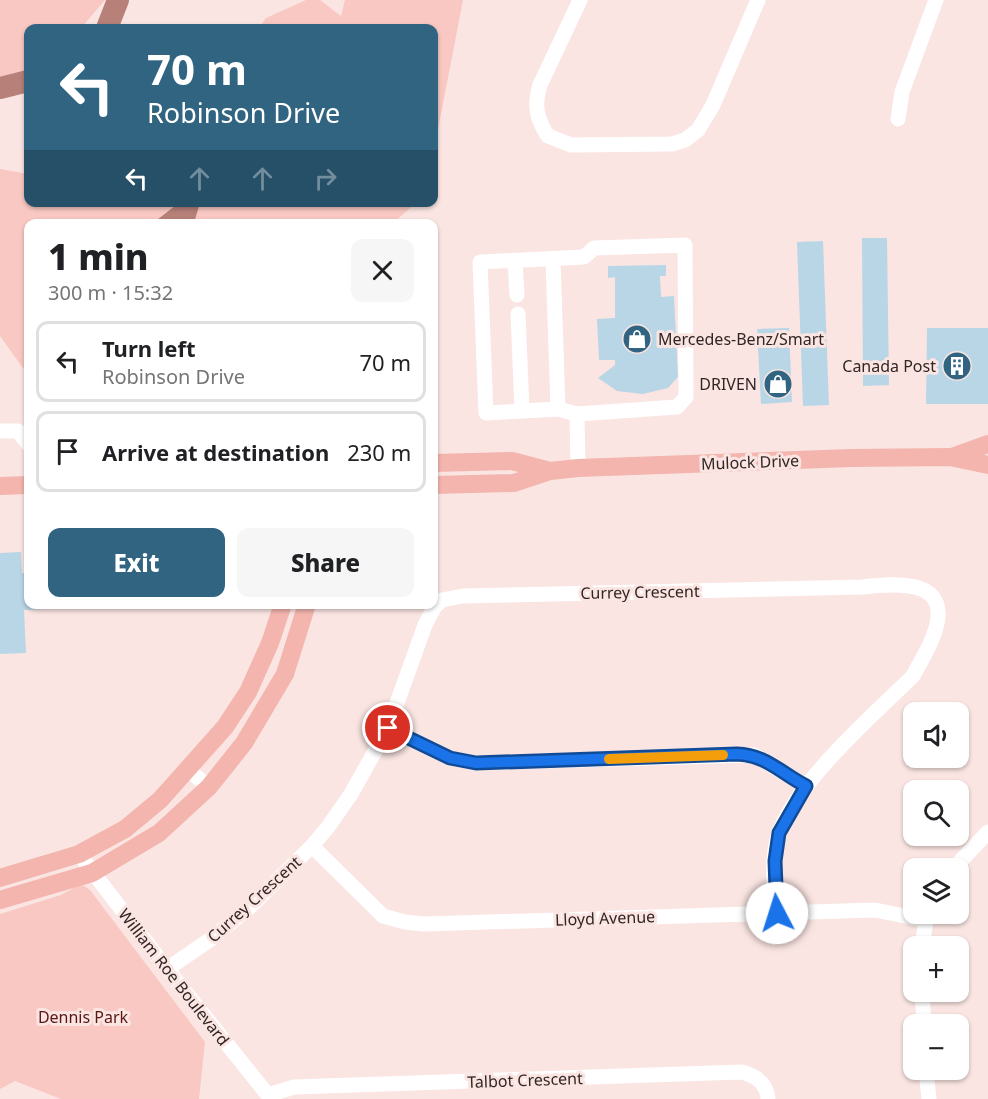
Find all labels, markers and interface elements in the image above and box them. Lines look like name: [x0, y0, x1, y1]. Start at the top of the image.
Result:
text: 70 m: [147, 40, 247, 97]
icon: left: [48, 48, 126, 126]
text: Robinson Drive: [147, 94, 340, 131]
icon: left: [120, 162, 153, 195]
icon: ahead: [183, 162, 216, 195]
icon: ahead: [246, 162, 279, 195]
icon: right: [309, 162, 342, 195]
text: 1 min: [48, 232, 149, 281]
button: close: [351, 239, 414, 302]
text: 300 m · 15:32: [48, 279, 173, 306]
shop icon: Mercedes-Benz/Smart: [621, 323, 653, 355]
place label: Mercedes-Benz/Smart: [658, 328, 824, 350]
text: Turn left: [102, 333, 196, 363]
icon: left: [51, 345, 84, 378]
text: 70 m: [360, 347, 411, 377]
building icon: Canada Post: [941, 350, 973, 382]
place label: Canada Post: [842, 355, 936, 377]
text: Robinson Drive: [102, 363, 245, 390]
shop icon: DRIVEN: [762, 368, 794, 400]
place label: DRIVEN: [699, 373, 757, 395]
icon: arrive: [51, 435, 84, 468]
text: Arrive at destination: [102, 437, 329, 467]
text: 230 m: [347, 437, 411, 467]
street label: Mulock Drive: [701, 449, 799, 475]
button: Exit: [48, 528, 225, 597]
button: Share: [237, 528, 414, 597]
street label: Currey Crescent: [580, 580, 700, 604]
pin: [362, 702, 413, 753]
map controls: [903, 702, 969, 1080]
button: sound: [903, 702, 969, 768]
icon: arrive: [371, 711, 404, 744]
button: search: [903, 780, 969, 846]
street label: Currey Crescent: [202, 851, 306, 947]
button: layers: [903, 858, 969, 924]
position arrow: [745, 881, 809, 945]
street label: William Roe Boulevard: [114, 904, 234, 1050]
street label: Lloyd Avenue: [555, 905, 655, 931]
button: +: [903, 936, 969, 1002]
park label: Dennis Park: [38, 1006, 129, 1028]
button: −: [903, 1014, 969, 1080]
street label: Talbot Crescent: [467, 1067, 583, 1093]

